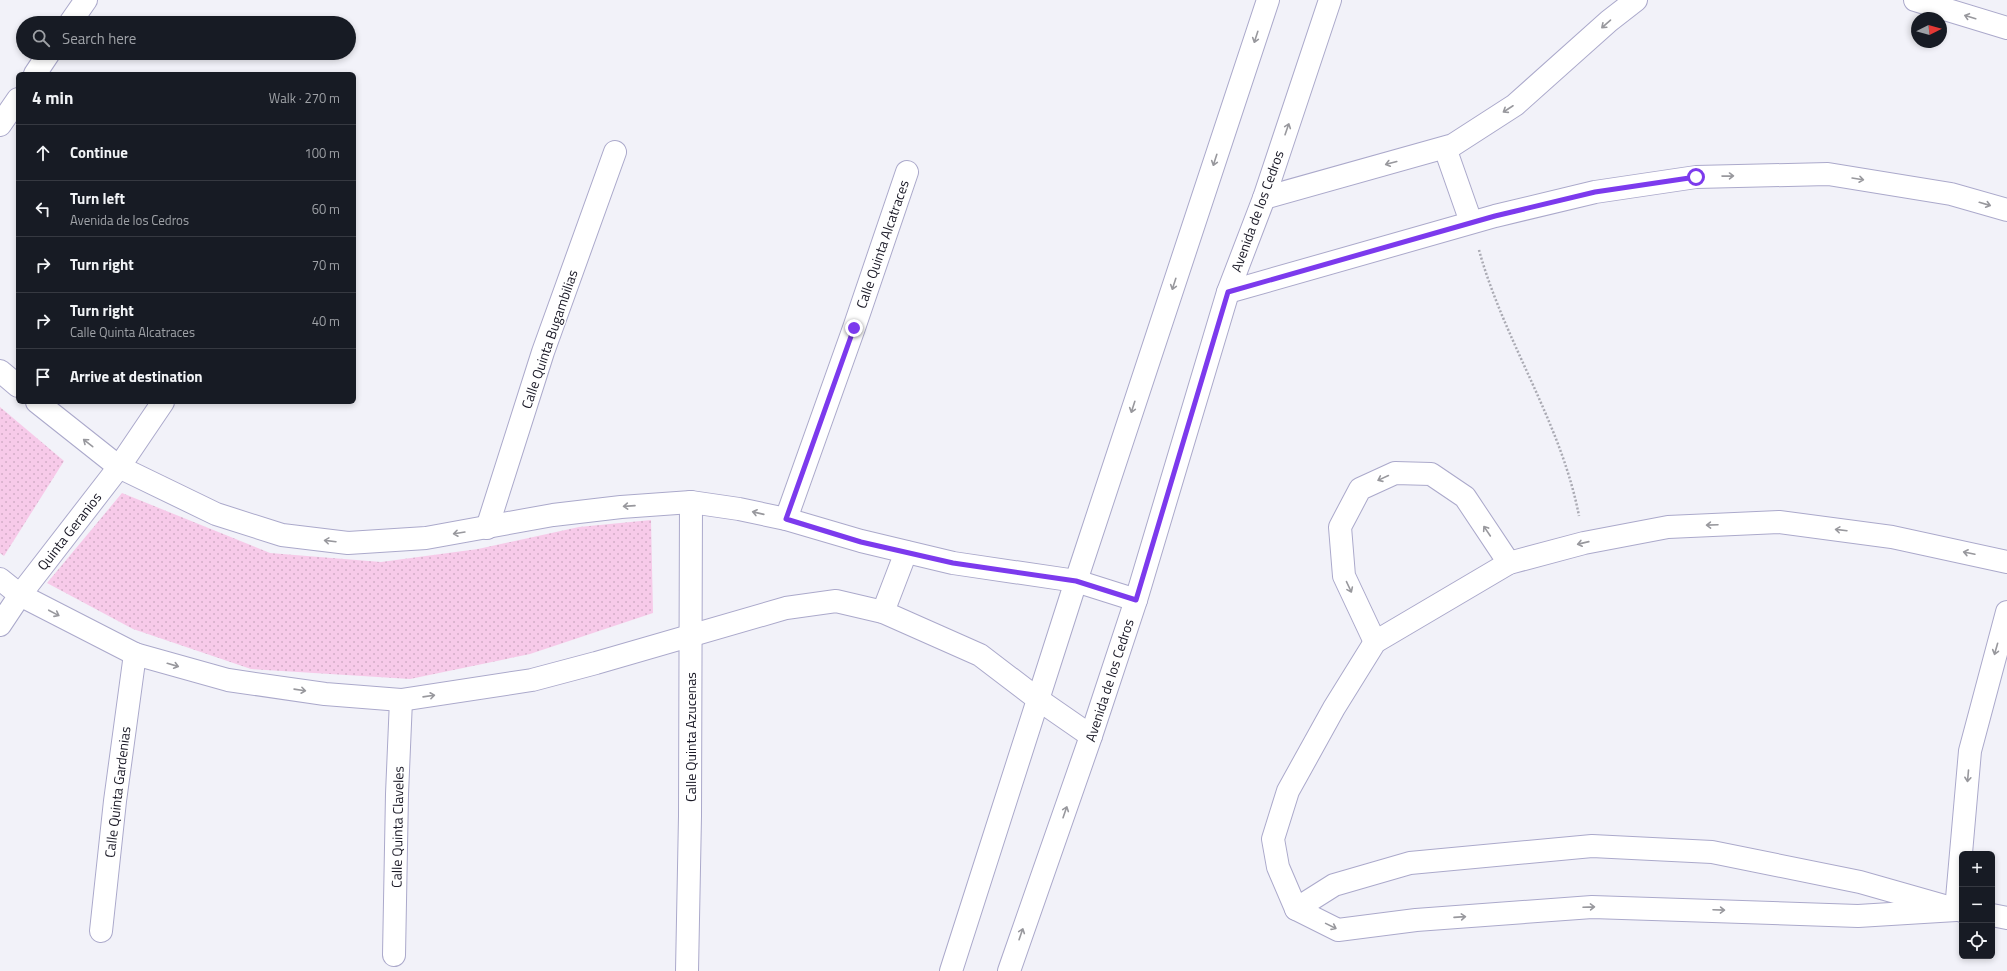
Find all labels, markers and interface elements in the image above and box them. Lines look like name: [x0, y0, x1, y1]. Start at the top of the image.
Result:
north arrow: [1911, 12, 1947, 48]
one-way arrow: [1963, 13, 1976, 20]
search box: [16, 16, 356, 60]
one-way arrow: [1600, 19, 1611, 28]
icon: search: [30, 27, 52, 49]
text: Search here: [62, 27, 136, 50]
one-way arrow: [1251, 31, 1259, 43]
text: 4 min: [32, 85, 73, 111]
text: Walk · 270 m: [269, 88, 340, 108]
one-way arrow: [1502, 106, 1514, 114]
one-way arrow: [1283, 123, 1291, 135]
text: Continue: [70, 141, 128, 164]
icon: ahead: [32, 142, 54, 164]
text: 100 m: [304, 143, 340, 163]
street label: Avenida de los Cedros: [1225, 147, 1289, 275]
one-way arrow: [1211, 154, 1218, 167]
one-way arrow: [1385, 160, 1398, 167]
route start: [1687, 168, 1705, 186]
one-way arrow: [1721, 172, 1734, 180]
one-way arrow: [1851, 175, 1864, 183]
street label: Calle Quinta Alcatraces: [850, 177, 914, 311]
text: Turn left: [70, 187, 125, 210]
icon: left: [32, 198, 54, 220]
text: 60 m: [312, 199, 340, 219]
one-way arrow: [1978, 201, 1991, 208]
text: Avenida de los Cedros: [70, 210, 189, 230]
text: Turn right: [70, 253, 134, 276]
icon: right: [32, 254, 54, 276]
text: 70 m: [312, 255, 340, 275]
street label: Calle Quinta Bugambilias: [515, 267, 583, 411]
one-way arrow: [1170, 277, 1177, 290]
text: Turn right: [70, 299, 134, 322]
icon: right: [32, 310, 54, 332]
text: 40 m: [312, 311, 340, 331]
route end: [845, 319, 863, 337]
text: Calle Quinta Alcatraces: [70, 322, 195, 342]
text: Arrive at destination: [70, 365, 203, 388]
icon: arrive: [32, 366, 54, 388]
one-way arrow: [1129, 401, 1136, 414]
one-way arrow: [83, 438, 94, 447]
one-way arrow: [1378, 475, 1390, 482]
street label: Quinta Geranios: [32, 487, 106, 575]
one-way arrow: [623, 503, 636, 510]
one-way arrow: [751, 508, 764, 516]
one-way arrow: [1706, 521, 1719, 529]
one-way arrow: [1483, 525, 1491, 536]
one-way arrow: [1835, 526, 1848, 534]
one-way arrow: [453, 529, 466, 537]
one-way arrow: [323, 537, 336, 545]
one-way arrow: [1577, 540, 1590, 548]
one-way arrow: [1963, 549, 1976, 557]
one-way arrow: [1346, 581, 1353, 593]
one-way arrow: [48, 610, 60, 617]
street label: Avenida de los Cedros: [1079, 616, 1139, 744]
one-way arrow: [1992, 642, 1999, 655]
one-way arrow: [166, 662, 179, 669]
street label: Calle Quinta Azucenas: [680, 672, 701, 802]
one-way arrow: [293, 686, 306, 694]
one-way arrow: [422, 692, 435, 700]
street label: Calle Quinta Gardenias: [99, 725, 135, 859]
street label: Calle Quinta Claveles: [385, 766, 409, 888]
one-way arrow: [1965, 769, 1972, 782]
one-way arrow: [1061, 806, 1069, 818]
map controls: [1959, 851, 1995, 959]
button: +: [1959, 851, 1995, 887]
button: −: [1959, 887, 1995, 923]
one-way arrow: [1582, 904, 1595, 911]
one-way arrow: [1712, 907, 1725, 914]
one-way arrow: [1453, 913, 1466, 921]
one-way arrow: [1325, 923, 1337, 930]
button: locate: [1959, 923, 1995, 959]
one-way arrow: [1018, 929, 1026, 941]

